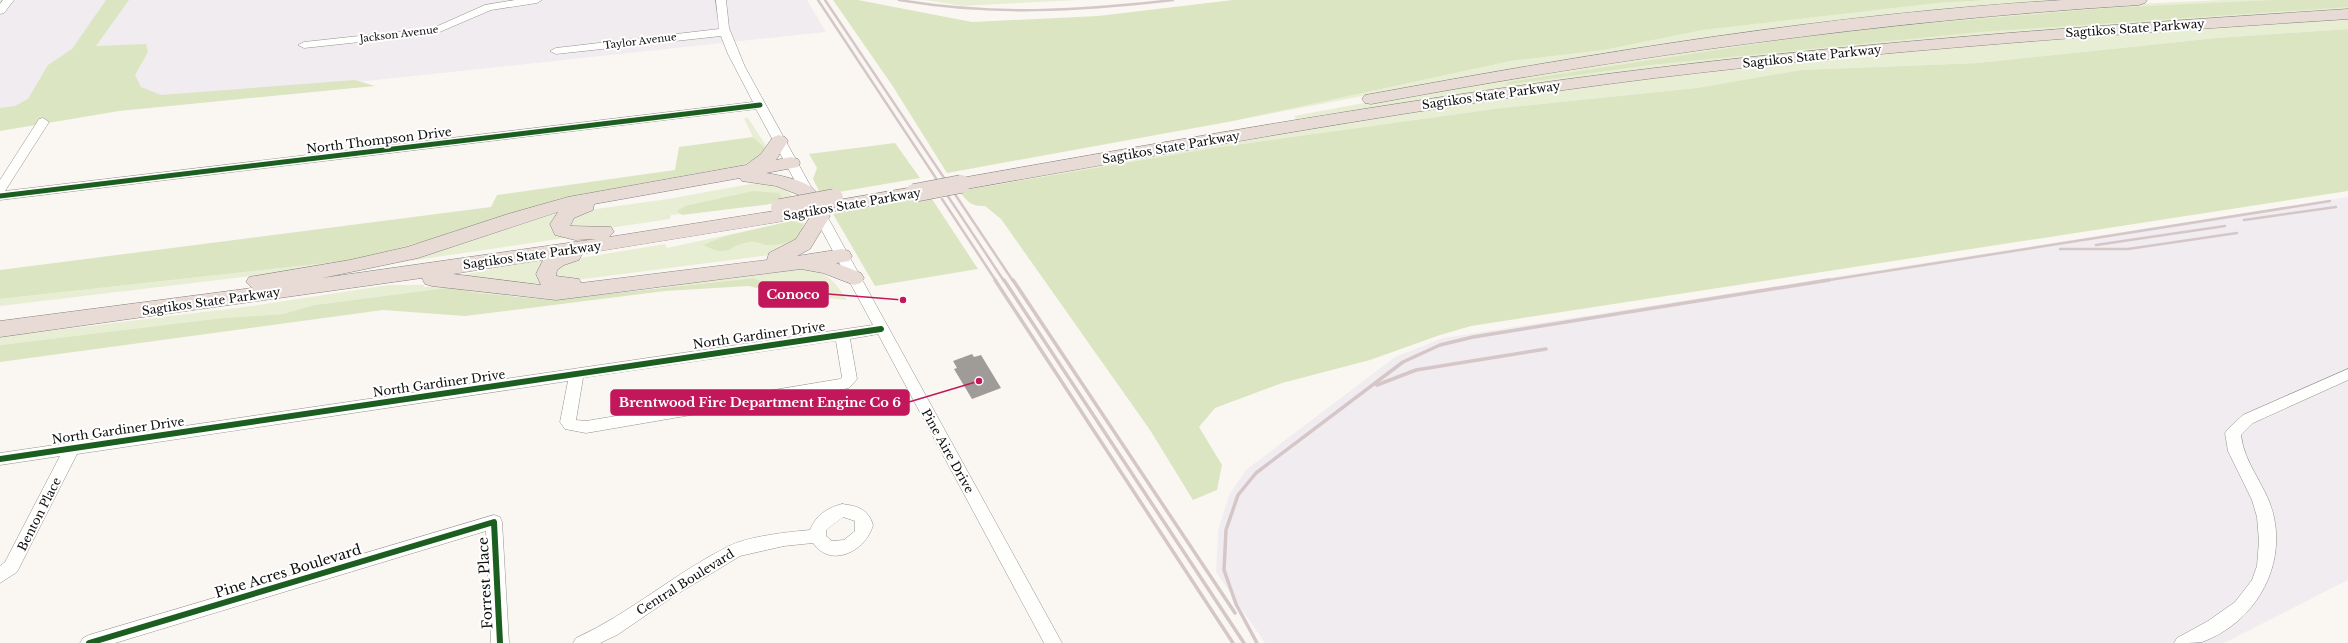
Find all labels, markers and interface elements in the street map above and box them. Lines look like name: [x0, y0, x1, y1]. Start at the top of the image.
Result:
street label: Sagtikos State Parkway: [2065, 16, 2206, 40]
street label: Jackson Avenue: [357, 23, 439, 46]
street label: Taylor Avenue: [603, 30, 678, 52]
street label: Sagtikos State Parkway: [1742, 41, 1883, 71]
street label: Sagtikos State Parkway: [1421, 78, 1562, 112]
street label: North Thompson Drive: [306, 124, 452, 156]
street label: Sagtikos State Parkway: [1101, 127, 1241, 167]
street label: Sagtikos State Parkway: [782, 184, 922, 224]
street label: Sagtikos State Parkway: [462, 238, 603, 272]
callout: Conoco: [759, 282, 828, 307]
street label: Sagtikos State Parkway: [141, 284, 282, 318]
text: Conoco: [766, 286, 820, 303]
street label: North Gardiner Drive: [692, 318, 826, 352]
street label: North Gardiner Drive: [372, 366, 506, 400]
callout: Brentwood Fire Department Engine Co 6: [611, 390, 909, 415]
text: Brentwood Fire Department Engine Co 6: [619, 394, 901, 411]
street label: Pine Aire Drive: [919, 406, 977, 496]
street label: North Gardiner Drive: [51, 413, 185, 447]
street label: Benton Place: [14, 475, 64, 553]
street label: Forrest Place: [474, 536, 496, 630]
street label: Pine Acres Boulevard: [213, 540, 364, 602]
street label: Central Boulevard: [633, 546, 737, 618]

